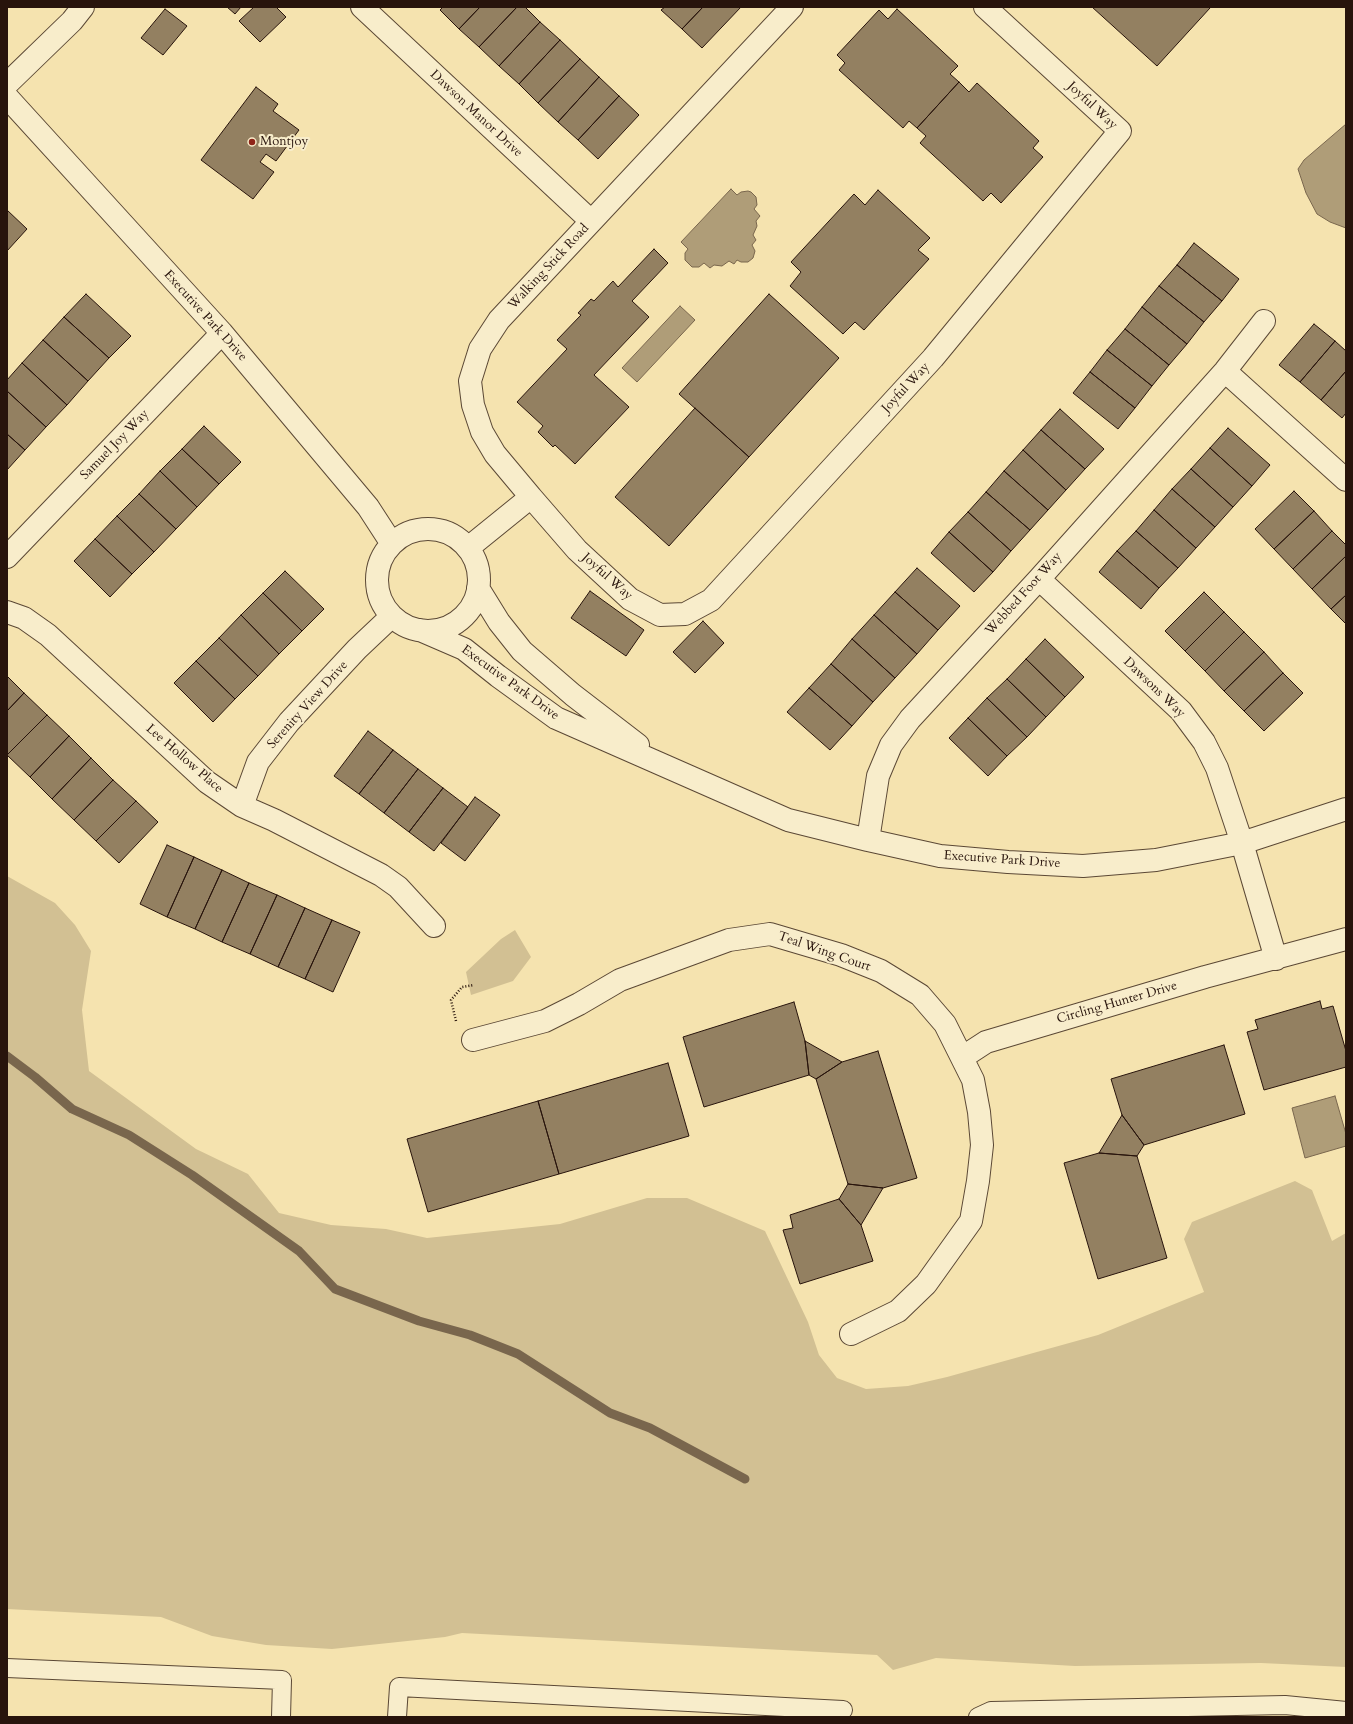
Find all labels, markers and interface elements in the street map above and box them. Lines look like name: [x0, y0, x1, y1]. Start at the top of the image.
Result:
street label: Dawson Manor Drive: [427, 67, 525, 161]
street label: Joyful Way: [1064, 79, 1120, 133]
place label: Montjoy: [260, 134, 308, 150]
marker: Montjoy: [247, 137, 257, 147]
street label: Walking Stick Road: [505, 221, 593, 313]
street label: Executive Park Drive: [160, 267, 250, 365]
street label: Joyful Way: [879, 360, 933, 416]
street label: Samuel Joy Way: [78, 407, 152, 483]
street label: Webbed Foot Way: [983, 549, 1065, 639]
street label: Joyful Way: [578, 550, 636, 604]
street label: Executive Park Drive: [458, 642, 562, 724]
street label: Dawsons Way: [1120, 655, 1188, 721]
street label: Serenity View Drive: [264, 658, 352, 752]
street label: Lee Hollow Place: [142, 721, 226, 797]
street label: Executive Park Drive: [943, 848, 1061, 872]
street label: Teal Wing Court: [776, 929, 872, 975]
street label: Circling Hunter Drive: [1055, 978, 1179, 1028]

